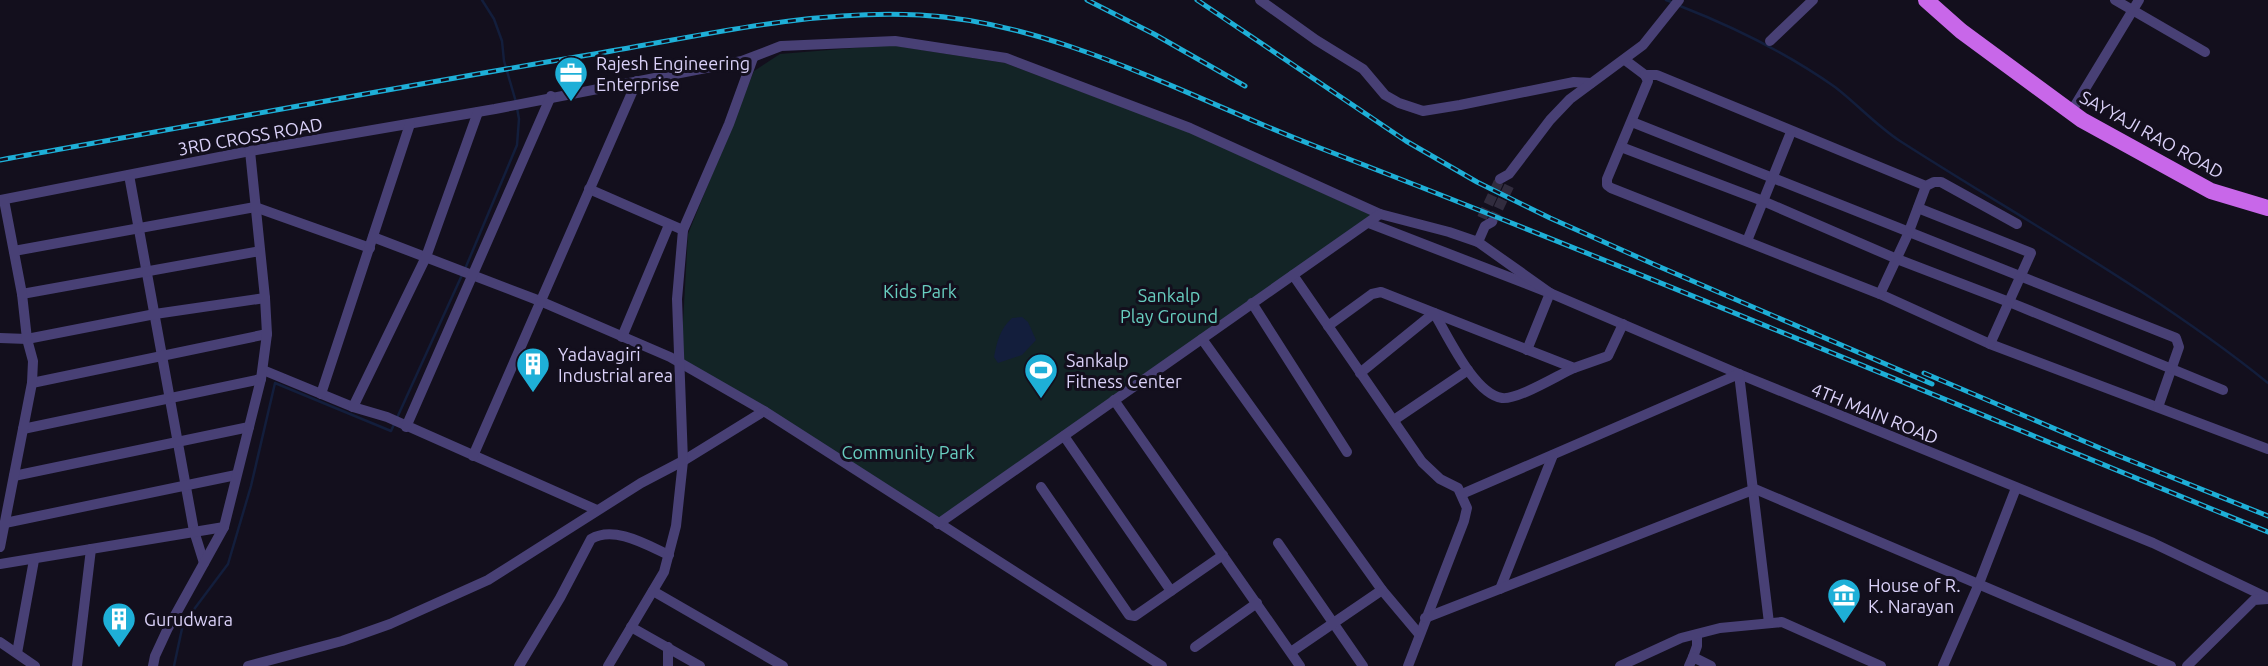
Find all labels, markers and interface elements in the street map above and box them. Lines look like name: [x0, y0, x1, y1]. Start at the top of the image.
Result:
place label: Rajesh Engineering Enterprise: [596, 53, 750, 94]
office icon: Rajesh Engineering Enterprise: [552, 54, 590, 103]
street label: SAYYAJI RAO ROAD: [2077, 86, 2227, 182]
street label: 3RD CROSS ROAD: [176, 113, 324, 159]
park label: Kids Park: [883, 281, 957, 301]
park label: Sankalp Play Ground: [1120, 285, 1218, 326]
place label: Yadavagiri Industrial area: [558, 344, 673, 385]
building icon: Yadavagiri Industrial area: [514, 345, 552, 394]
place label: Sankalp Fitness Center: [1066, 350, 1182, 391]
sports icon: Sankalp Fitness Center: [1022, 351, 1060, 400]
street label: 4TH MAIN ROAD: [1809, 378, 1941, 448]
park label: Community Park: [841, 442, 975, 462]
place label: House of R. K. Narayan: [1868, 575, 1961, 616]
museum icon: House of R. K. Narayan: [1825, 576, 1863, 625]
building icon: Gurudwara: [100, 600, 138, 649]
place label: Gurudwara: [144, 609, 233, 629]

